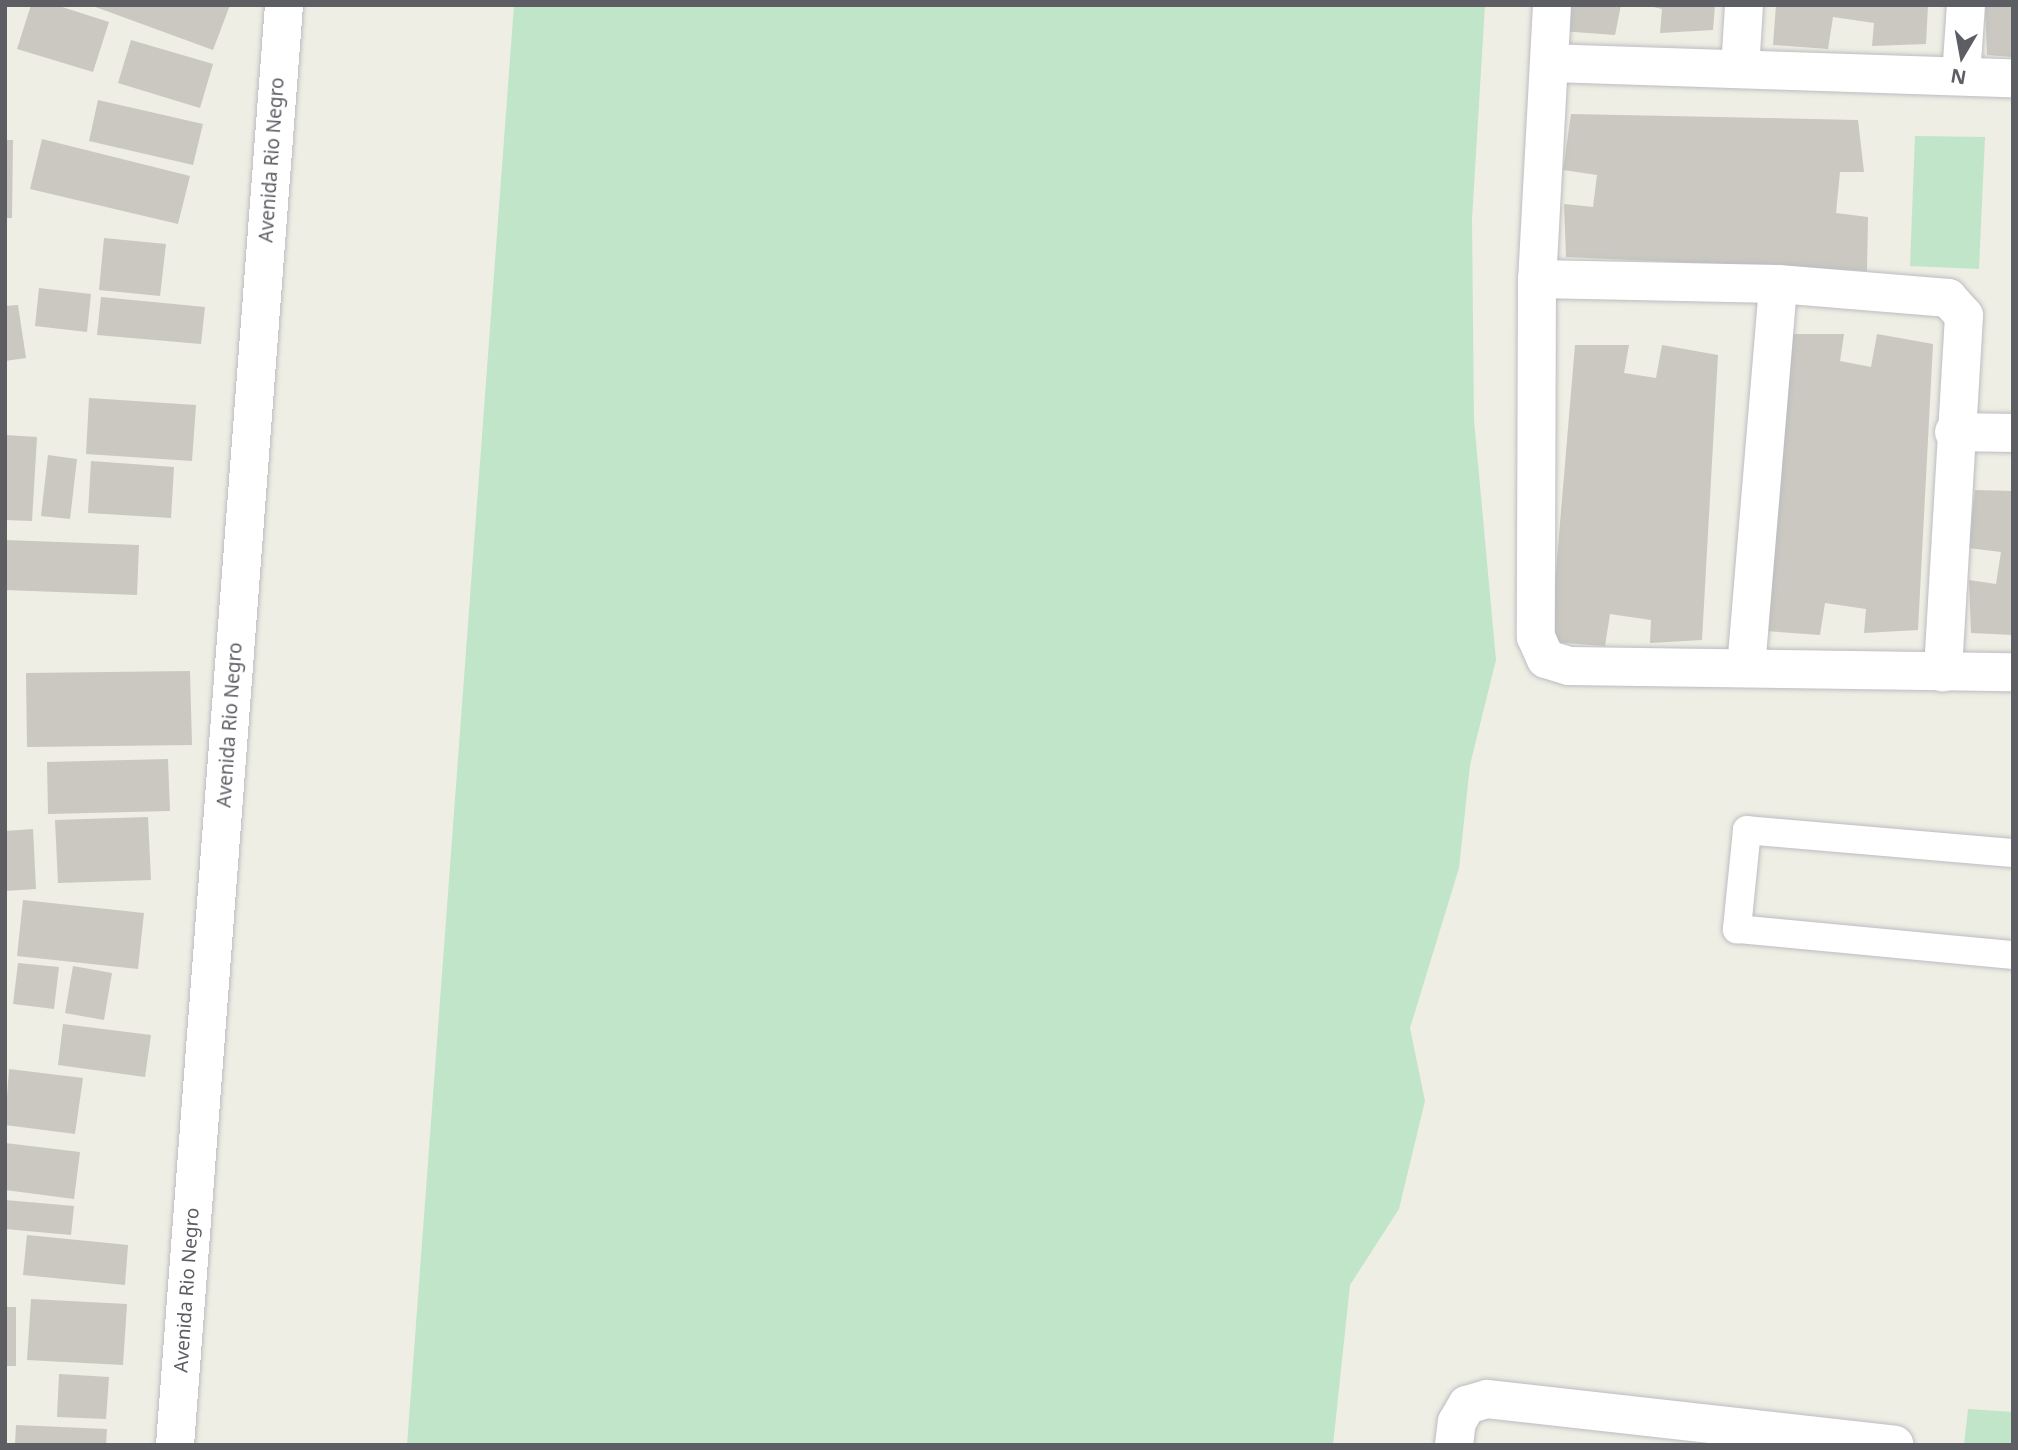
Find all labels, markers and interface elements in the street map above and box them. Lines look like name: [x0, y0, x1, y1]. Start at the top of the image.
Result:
north arrow: [1927, 21, 1997, 91]
text: N: [1948, 63, 1968, 91]
street label: Avenida Rio Negro: [255, 77, 289, 243]
street label: Avenida Rio Negro: [213, 642, 247, 808]
street label: Avenida Rio Negro: [170, 1207, 204, 1373]

